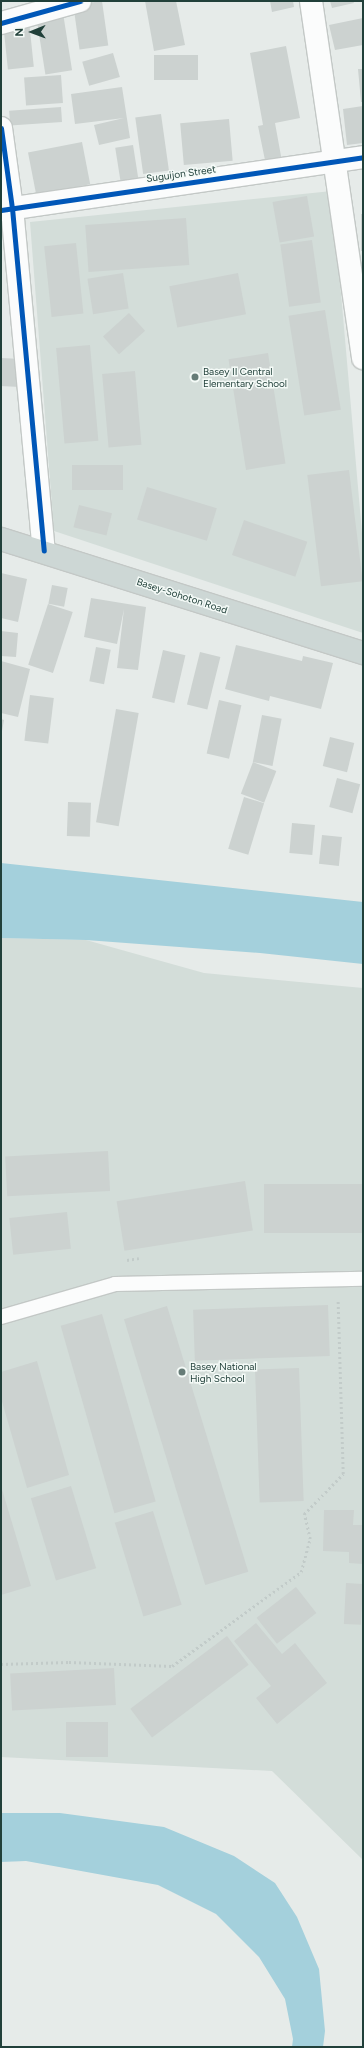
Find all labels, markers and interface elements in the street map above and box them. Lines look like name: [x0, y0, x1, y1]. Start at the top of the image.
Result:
north arrow: [12, 12, 52, 52]
text: N: [13, 28, 26, 37]
street label: Suguijon Street: [145, 163, 217, 185]
place label: Basey II Central Elementary School: [203, 365, 287, 388]
marker: Basey II Central Elementary School: [190, 372, 200, 382]
street label: Basey-Sohoton Road: [135, 576, 229, 616]
place label: Basey National High School: [190, 1360, 257, 1384]
marker: Basey National High School: [177, 1367, 187, 1377]

